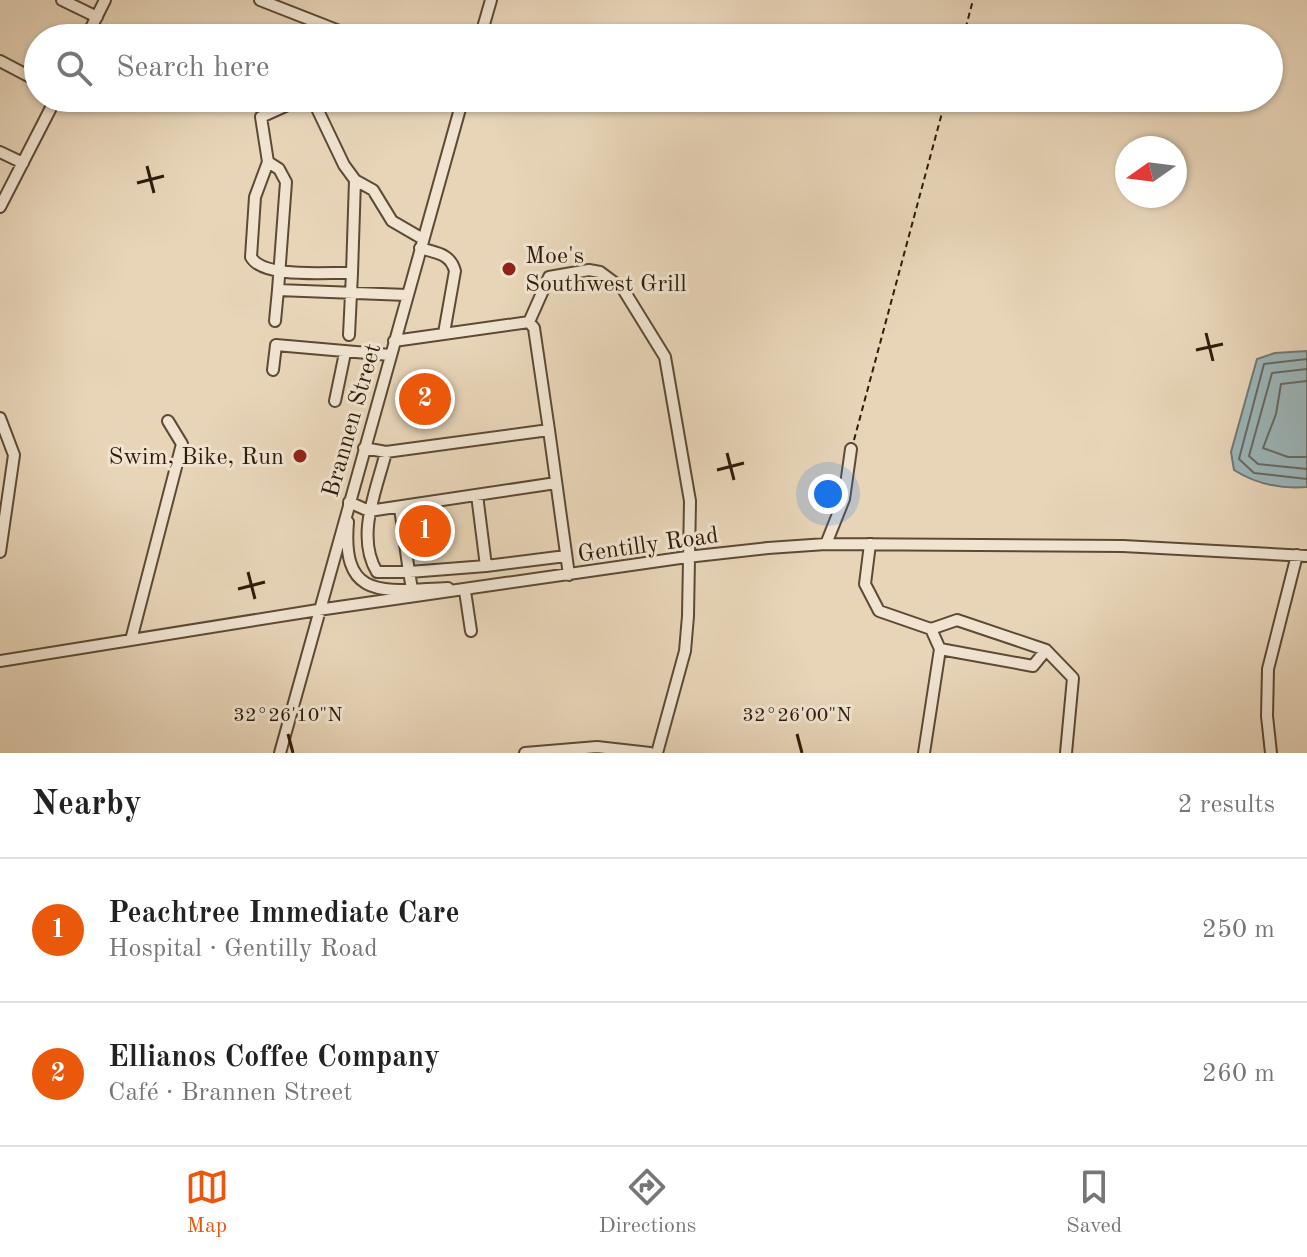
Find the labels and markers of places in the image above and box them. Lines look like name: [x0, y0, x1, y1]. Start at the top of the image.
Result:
place label: Moe's Southwest Grill: [525, 245, 687, 297]
marker: Moe's Southwest Grill: [500, 260, 518, 278]
pin: 2: [399, 369, 451, 429]
place label: Swim, Bike, Run: [109, 446, 284, 470]
marker: Swim, Bike, Run: [291, 447, 309, 465]
pin: 1: [399, 501, 451, 561]

